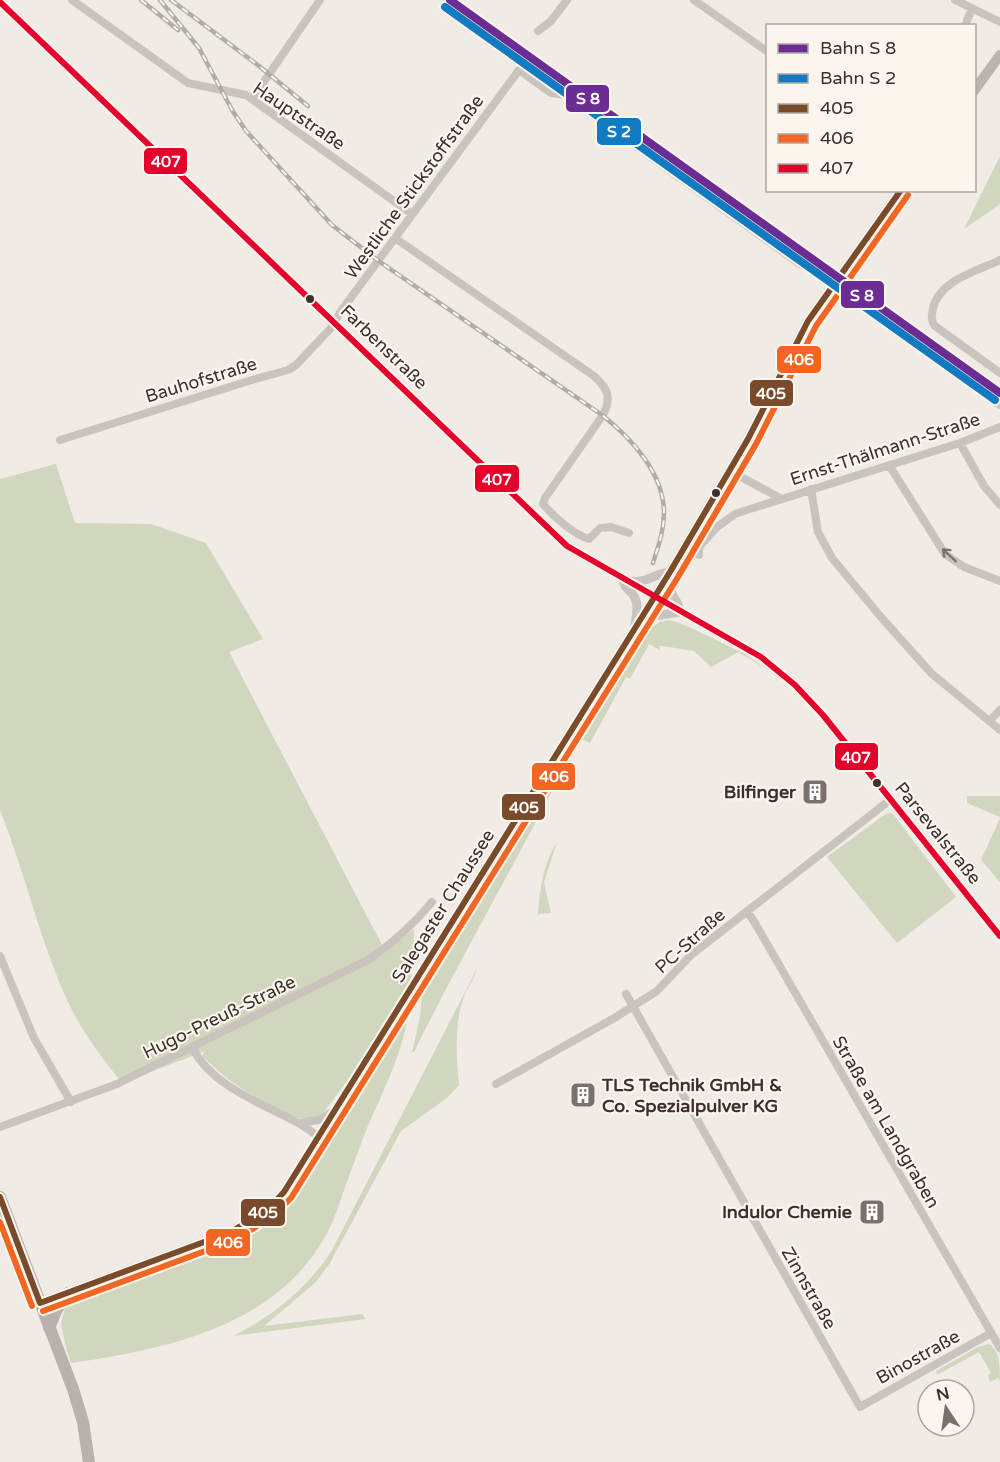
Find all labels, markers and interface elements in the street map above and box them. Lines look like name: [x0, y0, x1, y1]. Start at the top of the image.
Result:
legend: [766, 24, 976, 192]
text: Bahn S 8: [820, 37, 896, 59]
text: Bahn S 2: [820, 67, 896, 89]
street label: Hauptstraße: [249, 77, 349, 155]
line badge: S 8: [565, 84, 610, 113]
text: S 8: [576, 89, 600, 109]
street label: Westliche Stickstoffstraße: [340, 91, 488, 283]
text: 405: [820, 97, 854, 119]
line badge: S 2: [596, 117, 642, 146]
text: S 2: [607, 122, 631, 142]
text: 406: [820, 127, 854, 149]
line badge: 407: [143, 147, 188, 175]
text: 407: [151, 152, 181, 172]
text: 407: [820, 157, 854, 179]
line badge: S 8: [840, 280, 885, 309]
text: S 8: [850, 286, 874, 306]
unlabelled marker: [304, 293, 316, 305]
street label: Farbenstraße: [336, 300, 432, 394]
line badge: 406: [776, 345, 822, 374]
text: 406: [784, 350, 814, 370]
street label: Bauhofstraße: [142, 353, 260, 407]
line badge: 405: [749, 379, 794, 407]
text: 405: [756, 384, 786, 404]
street label: Ernst-Thälmann-Straße: [787, 408, 983, 490]
line badge: 407: [474, 464, 520, 493]
text: 407: [482, 470, 512, 490]
unlabelled marker: [710, 487, 722, 499]
one-way arrow: [942, 548, 957, 562]
line badge: 407: [834, 742, 879, 771]
text: 407: [841, 748, 871, 768]
line badge: 406: [531, 762, 576, 791]
text: 406: [539, 767, 569, 787]
building icon: Bilfinger: [800, 777, 830, 807]
unlabelled marker: [871, 777, 883, 789]
street label: Parsevalstraße: [890, 778, 986, 888]
place label: Bilfinger: [724, 781, 797, 803]
line badge: 405: [501, 793, 546, 821]
text: 405: [509, 798, 539, 818]
street label: Salegaster Chaussee: [387, 825, 499, 987]
street label: PC-Straße: [650, 904, 730, 978]
street label: Hugo-Preuß-Straße: [139, 970, 299, 1064]
street label: Straße am Landgraben: [828, 1032, 944, 1212]
place label: TLS Technik GmbH & Co. Spezialpulver KG: [601, 1074, 782, 1117]
building icon: TLS Technik GmbH & Co. Spezialpulver KG: [568, 1080, 598, 1110]
building icon: Indulor Chemie: [857, 1197, 887, 1227]
line badge: 405: [240, 1198, 286, 1227]
place label: Indulor Chemie: [722, 1201, 852, 1223]
text: 405: [248, 1203, 278, 1223]
line badge: 406: [205, 1228, 251, 1257]
text: 406: [213, 1233, 243, 1253]
street label: Zinnstraße: [777, 1243, 841, 1333]
street label: Binostraße: [872, 1325, 964, 1389]
north arrow: [916, 1378, 976, 1438]
text: N: [934, 1383, 951, 1406]

